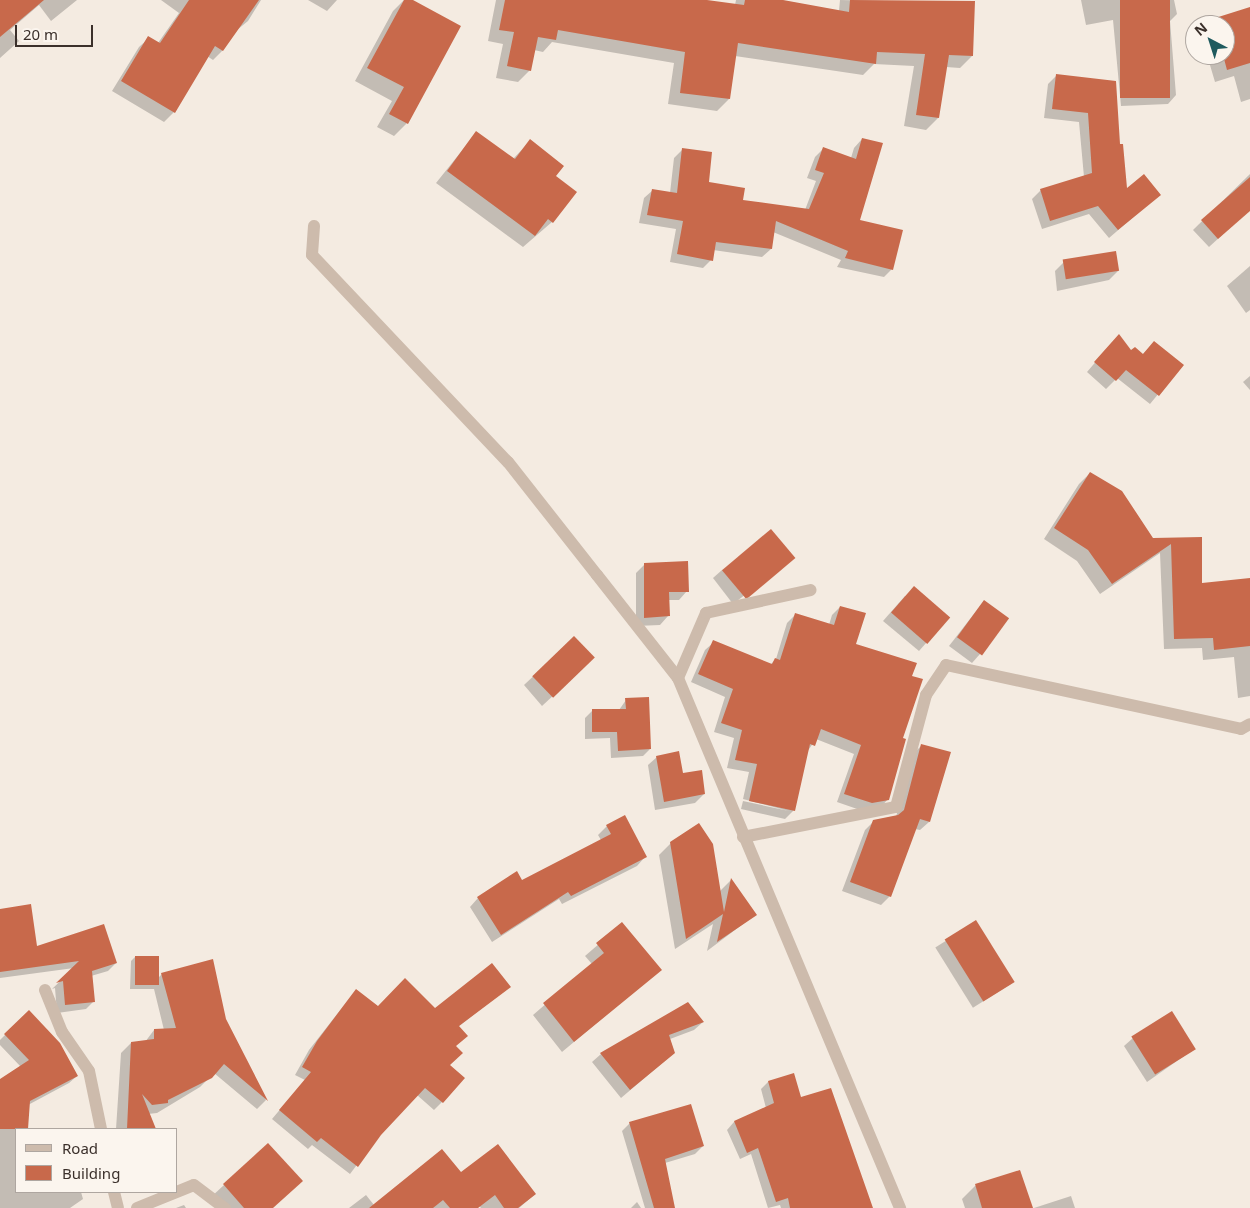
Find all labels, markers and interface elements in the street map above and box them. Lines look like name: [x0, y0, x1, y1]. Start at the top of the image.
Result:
scale bar: [18, 15, 95, 47]
north arrow: [1185, 15, 1235, 65]
text: N: [1190, 18, 1211, 40]
text: 20 m: [23, 24, 58, 44]
legend: [15, 1128, 178, 1193]
text: Road: [62, 1138, 98, 1158]
text: Building: [62, 1163, 120, 1183]

